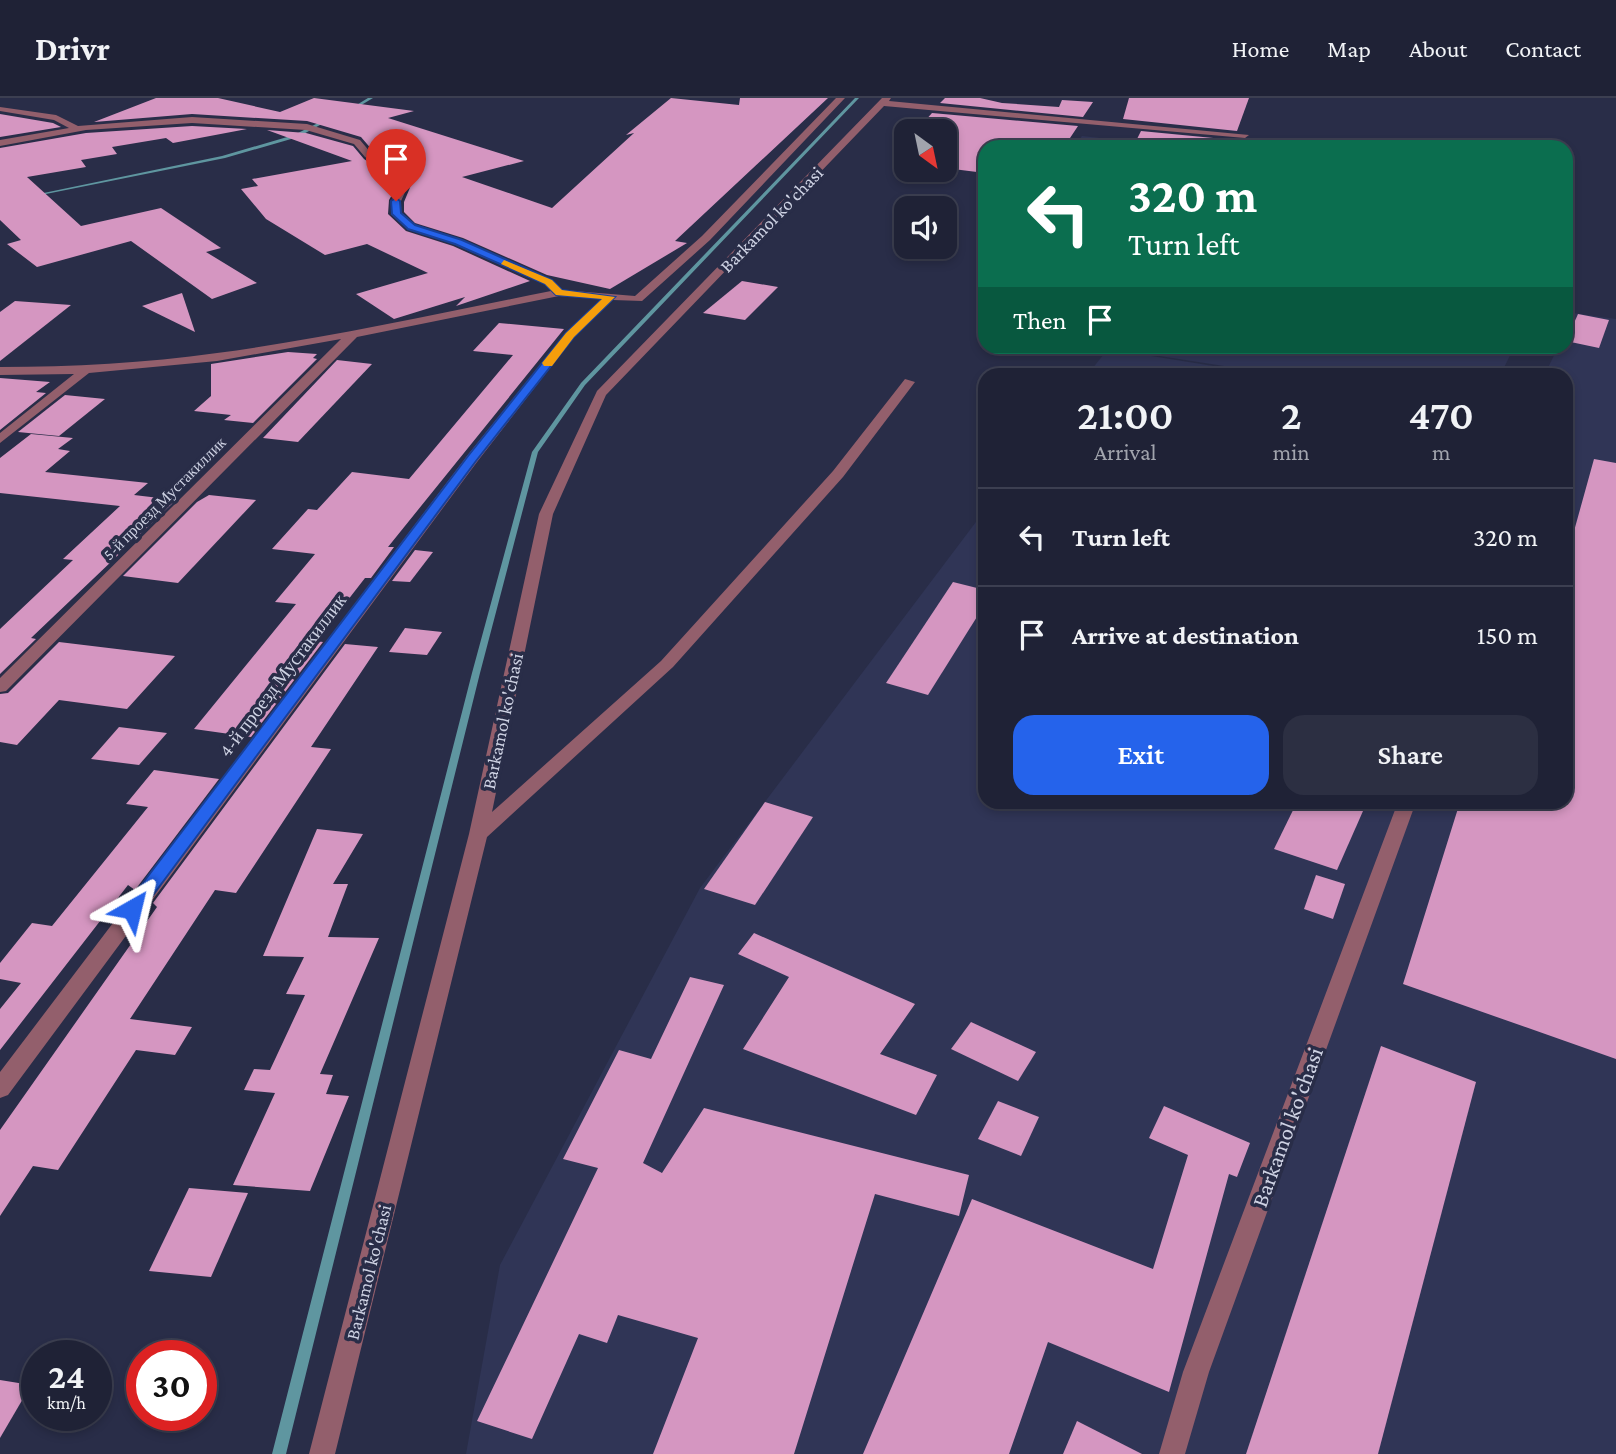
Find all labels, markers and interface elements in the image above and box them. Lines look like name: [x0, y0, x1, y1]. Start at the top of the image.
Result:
text: Drivr: [35, 30, 110, 67]
text: Home: [1232, 35, 1289, 62]
text: Map: [1327, 35, 1371, 62]
text: About: [1409, 35, 1467, 62]
text: Contact: [1505, 35, 1581, 62]
north arrow: [894, 119, 957, 182]
map controls: [894, 119, 957, 259]
pin: [366, 129, 426, 201]
icon: arrive: [377, 140, 415, 178]
street label: Barkamol ko'chasi: [716, 162, 827, 277]
icon: left: [1013, 168, 1104, 259]
text: 320 m: [1128, 168, 1257, 223]
button: sound: [894, 196, 957, 259]
text: Turn left: [1128, 226, 1239, 262]
icon: arrive: [1081, 301, 1119, 339]
text: Then: [1013, 306, 1067, 335]
text: 21:00: [1077, 391, 1174, 438]
text: 2: [1281, 391, 1302, 438]
text: 470: [1409, 391, 1474, 438]
street label: 5-й проезд Мустакиллик: [100, 433, 230, 564]
text: Arrival: [1094, 439, 1157, 465]
text: min: [1273, 439, 1310, 465]
text: m: [1432, 439, 1450, 465]
icon: left: [1013, 518, 1051, 556]
text: Turn left: [1072, 523, 1170, 552]
text: 320 m: [1473, 523, 1538, 552]
street label: 4-й проезд Мустакиллик: [214, 589, 351, 761]
icon: arrive: [1013, 616, 1051, 654]
text: Arrive at destination: [1072, 621, 1299, 650]
text: 150 m: [1477, 621, 1538, 650]
street label: Barkamol ko'chasi: [478, 651, 527, 791]
button: Exit: [1013, 715, 1269, 795]
button: Share: [1283, 715, 1538, 795]
position arrow: [95, 872, 169, 946]
street label: Barkamol ko'chasi: [1246, 1044, 1328, 1210]
street label: Barkamol ko'chasi: [342, 1202, 395, 1342]
speed limit sign: 30: [126, 1340, 217, 1431]
text: 24: [48, 1357, 85, 1396]
text: km/h: [47, 1393, 86, 1413]

